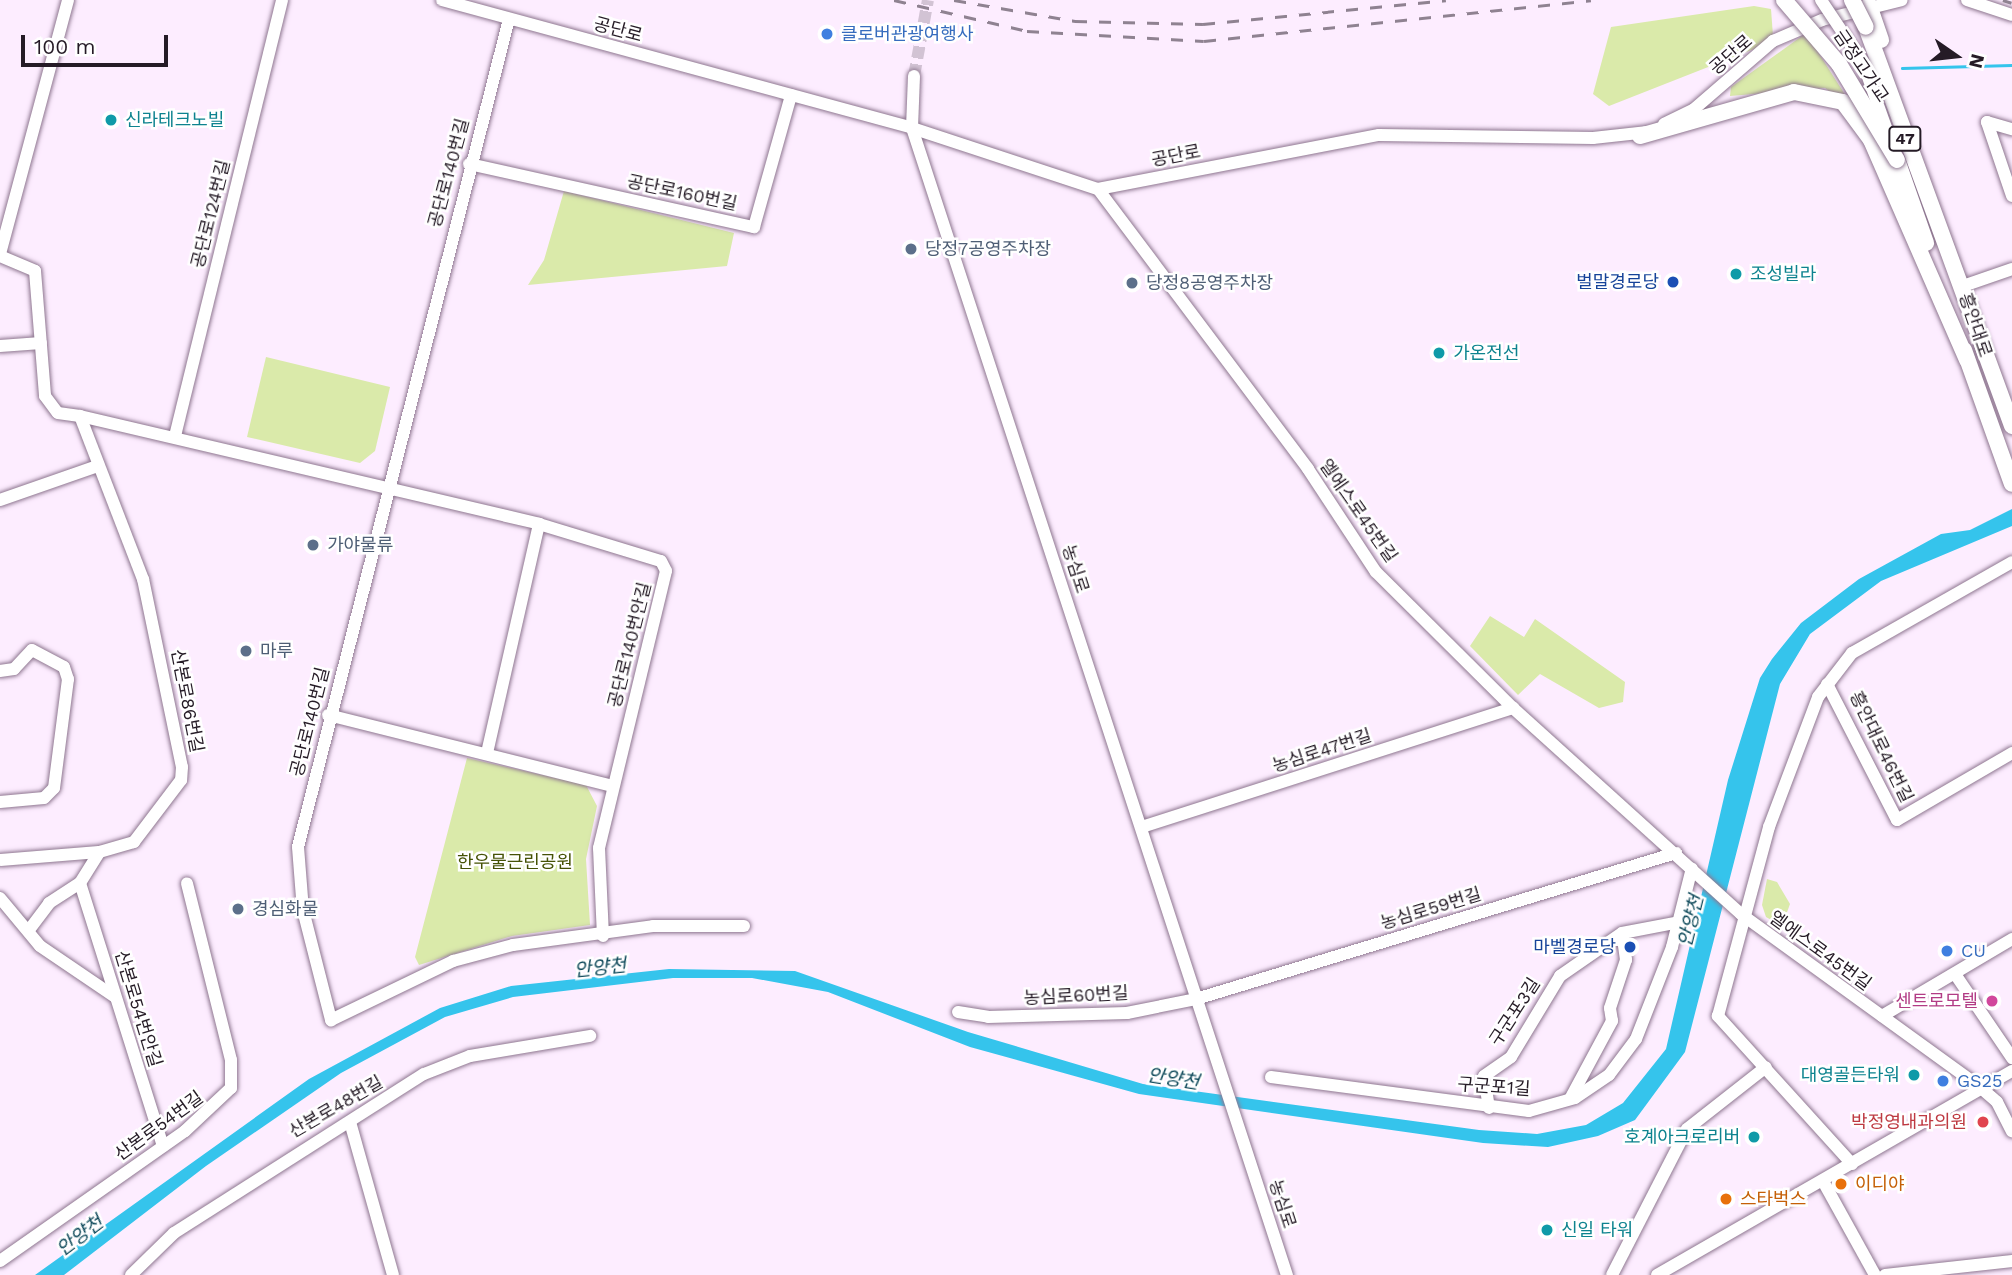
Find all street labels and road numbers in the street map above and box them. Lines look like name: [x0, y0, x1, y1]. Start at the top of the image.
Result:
street label: 공단로: [591, 13, 645, 47]
street label: 금정고가교: [1829, 26, 1893, 106]
street label: 공단로: [1705, 31, 1757, 79]
street label: 공단로140번길: [424, 116, 474, 230]
road number: 47: [1888, 127, 1923, 152]
street label: 공단로: [1150, 141, 1202, 171]
street label: 공단로124번길: [187, 158, 235, 270]
street label: 공단로160번길: [625, 171, 739, 215]
street label: 흥안대로: [1954, 290, 1996, 360]
street label: 엘에스로45번길: [1314, 455, 1402, 567]
street label: 농심로: [1057, 542, 1093, 596]
street label: 공단로140번안길: [604, 580, 656, 710]
street label: 산본로86번길: [166, 647, 208, 755]
street label: 공단로140번길: [286, 665, 334, 779]
street label: 흥안대로46번길: [1845, 688, 1917, 806]
street label: 농심로47번길: [1270, 725, 1374, 777]
street label: 농심로59번길: [1378, 883, 1484, 935]
street label: 엘에스로45번길: [1765, 907, 1875, 995]
street label: 산본로54번안길: [110, 948, 166, 1070]
street label: 구군포3길: [1485, 974, 1545, 1050]
street label: 농심로60번길: [1023, 982, 1129, 1010]
street label: 산본로48번길: [285, 1071, 387, 1143]
street label: 구군포1길: [1457, 1074, 1531, 1100]
street label: 산본로54번길: [110, 1087, 208, 1165]
street label: 농심로: [1264, 1177, 1300, 1231]

